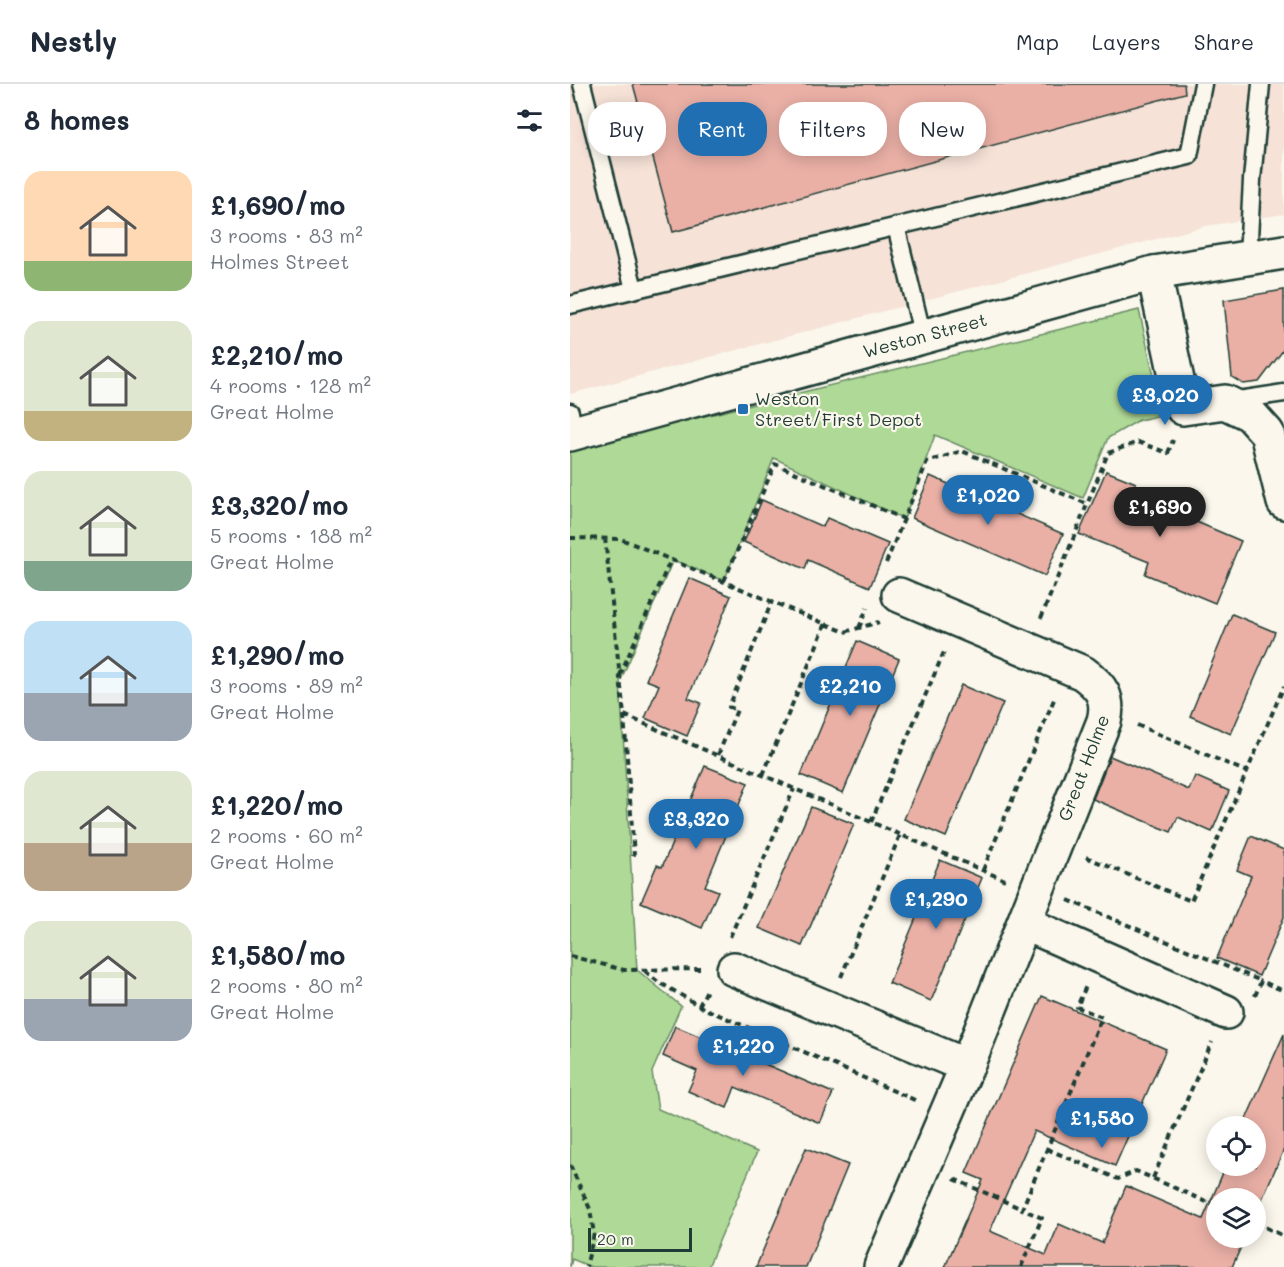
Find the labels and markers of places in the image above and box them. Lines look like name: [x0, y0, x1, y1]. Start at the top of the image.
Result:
pin: £3,020: [1116, 375, 1214, 426]
place label: Weston Street/First Depot: [755, 386, 922, 431]
marker: Weston Street/First Depot: [736, 402, 750, 416]
pin: £1,020: [939, 475, 1037, 526]
pin: £1,690: [1111, 487, 1209, 538]
pin: £2,210: [801, 666, 899, 717]
pin: £3,320: [647, 799, 745, 850]
pin: £1,290: [887, 879, 985, 930]
pin: £1,220: [694, 1026, 792, 1077]
pin: £1,580: [1053, 1098, 1151, 1149]

